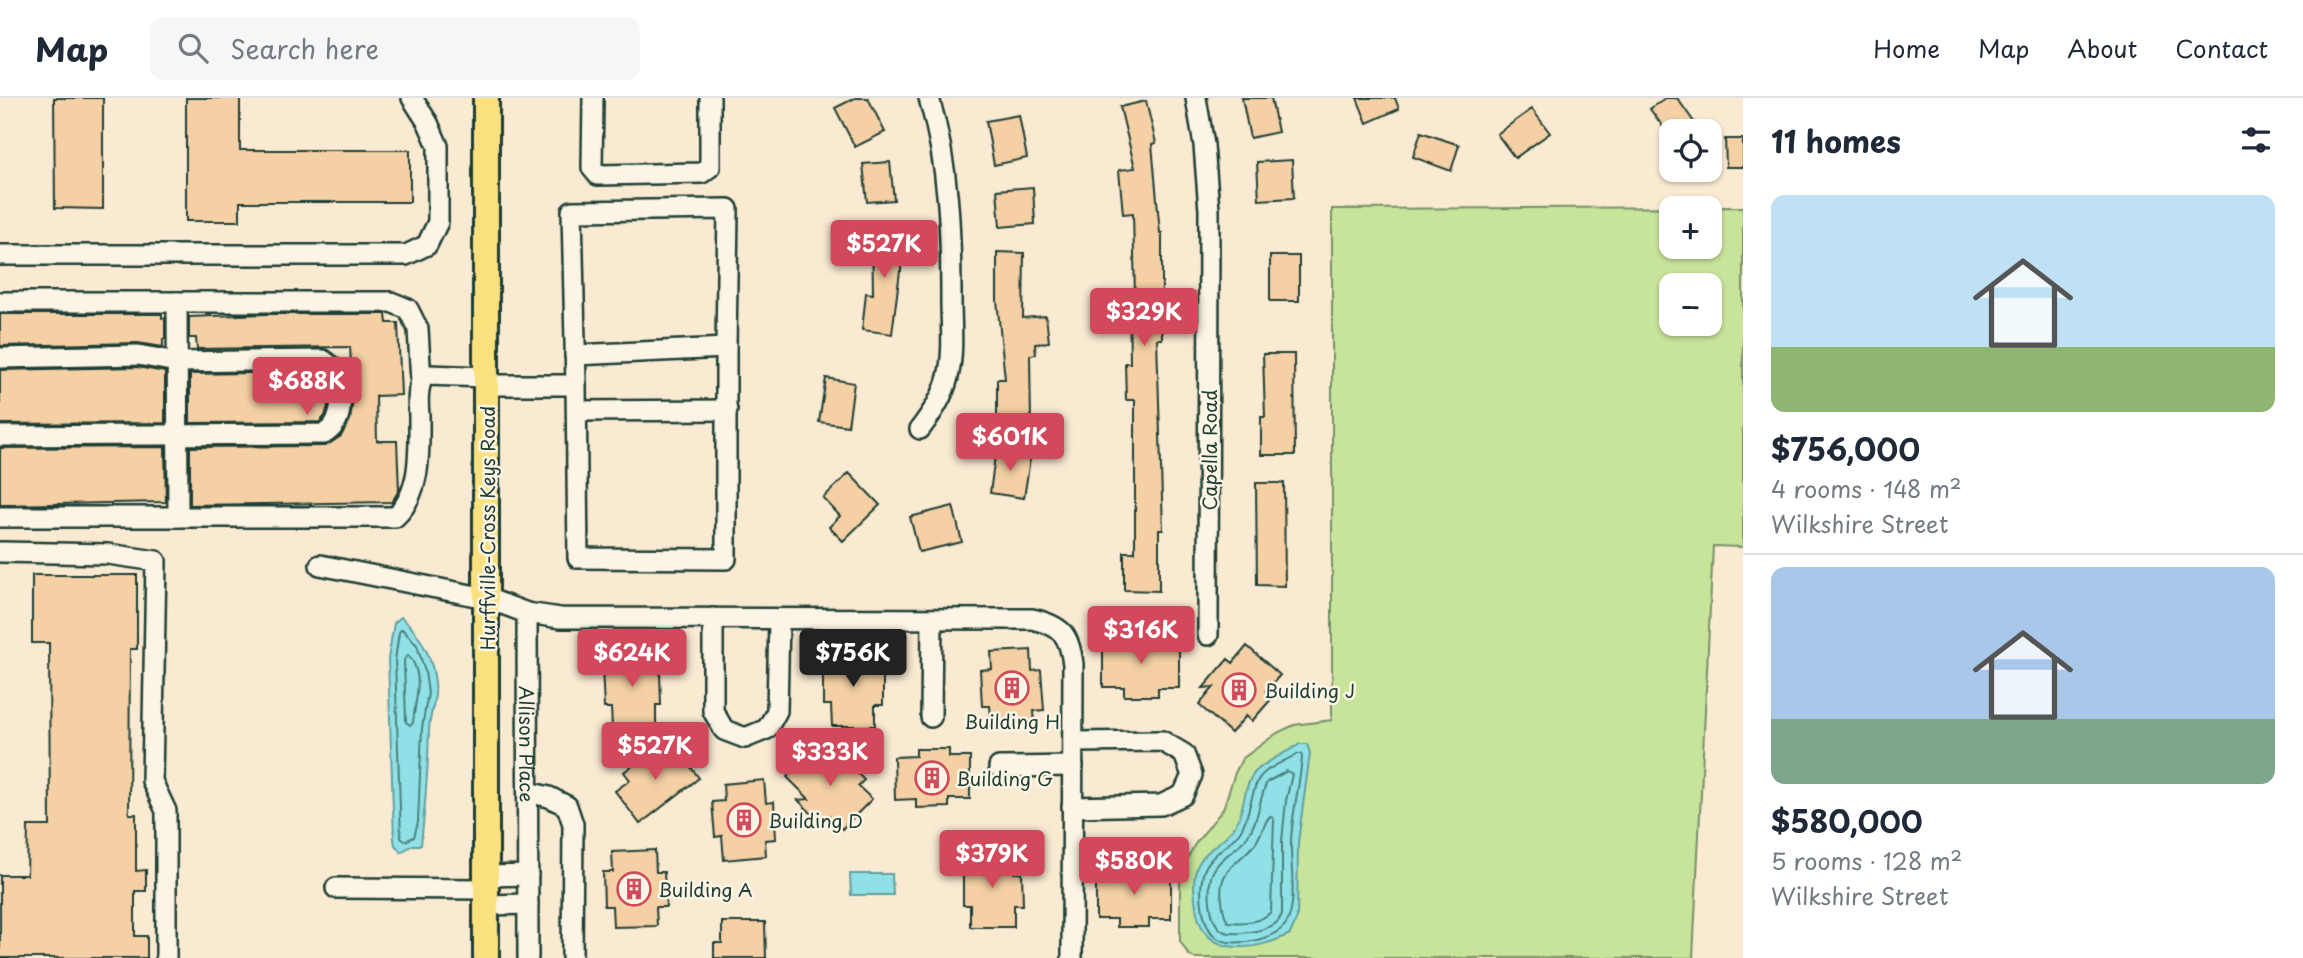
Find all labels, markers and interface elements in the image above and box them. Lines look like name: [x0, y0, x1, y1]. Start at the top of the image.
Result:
search box: [150, 17, 640, 80]
text: Map: [35, 23, 108, 73]
icon: search: [174, 29, 212, 67]
text: Search here: [230, 29, 379, 68]
text: Home: [1873, 30, 1940, 66]
text: Map: [1978, 30, 2029, 66]
text: About: [2067, 30, 2137, 66]
text: Contact: [2175, 30, 2268, 66]
text: 11 homes: [1771, 118, 1901, 163]
map controls: [1659, 119, 1722, 336]
button: locate: [1659, 119, 1722, 182]
icon: filters: [2237, 121, 2275, 159]
button: +: [1659, 196, 1722, 259]
pin: $527K: [835, 220, 933, 280]
text: $527K: [847, 225, 921, 260]
icon: home: [1960, 240, 2086, 366]
button: −: [1659, 273, 1722, 336]
pin: $329K: [1095, 288, 1193, 348]
text: $329K: [1106, 293, 1182, 328]
pin: $688K: [258, 358, 356, 417]
text: $688K: [269, 362, 345, 397]
street label: Capella Road: [1195, 389, 1223, 511]
street label: Hurffville-Cross Keys Road: [473, 406, 501, 650]
pin: $601K: [961, 414, 1059, 473]
text: $601K: [972, 418, 1048, 453]
text: $756,000: [1771, 426, 1920, 471]
text: 4 rooms · 148 m²: [1771, 471, 1962, 506]
text: Wilkshire Street: [1771, 506, 1948, 541]
pin: $316K: [1092, 606, 1190, 666]
text: $316K: [1104, 611, 1178, 646]
icon: home: [1960, 612, 2086, 738]
pin: $624K: [583, 630, 681, 689]
pin: $756K: [804, 630, 902, 689]
text: $624K: [593, 634, 671, 669]
text: $756K: [816, 634, 890, 669]
building icon: Building H: [993, 669, 1031, 707]
building icon: Building J: [1220, 671, 1258, 709]
place label: Building J: [1264, 676, 1355, 704]
street label: Allison Place: [513, 686, 542, 802]
place label: Building H: [964, 707, 1060, 735]
pin: $527K: [606, 722, 704, 782]
text: $527K: [618, 727, 692, 762]
pin: $333K: [781, 728, 879, 788]
text: $333K: [792, 733, 868, 768]
building icon: Building G: [913, 759, 951, 797]
place label: Building G: [956, 764, 1054, 792]
text: $580,000: [1771, 798, 1923, 843]
building icon: Building D: [725, 801, 763, 839]
place label: Building D: [768, 806, 863, 834]
pin: $379K: [943, 830, 1041, 890]
text: $379K: [956, 835, 1028, 870]
pin: $580K: [1085, 838, 1183, 897]
text: $580K: [1095, 842, 1173, 877]
text: 5 rooms · 128 m²: [1771, 843, 1962, 878]
building icon: Building A: [615, 870, 653, 908]
place label: Building A: [658, 875, 753, 903]
text: Wilkshire Street: [1771, 878, 1948, 913]

